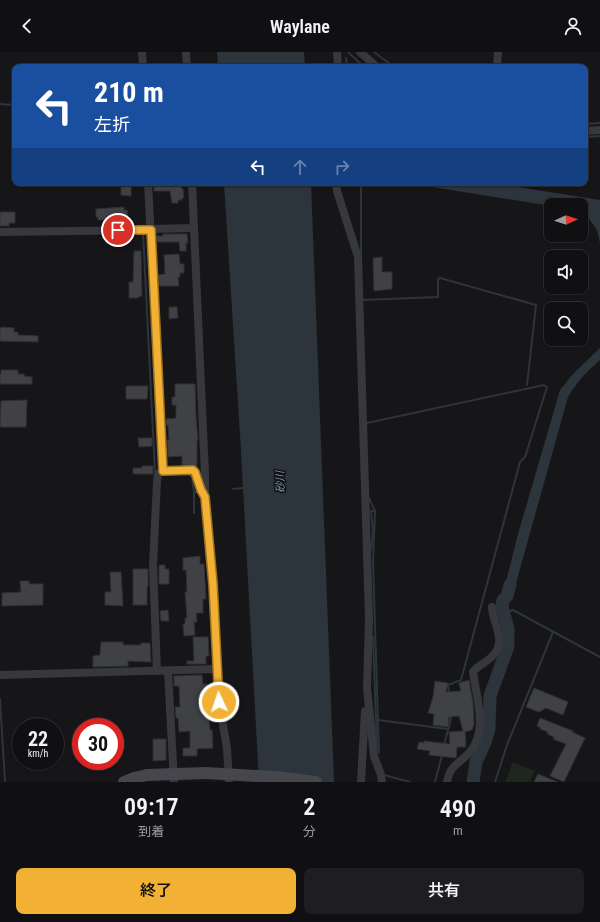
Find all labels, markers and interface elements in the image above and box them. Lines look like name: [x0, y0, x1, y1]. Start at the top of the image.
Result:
icon: back: [16, 15, 38, 37]
icon: person: [562, 15, 584, 37]
text: Waylane: [270, 16, 330, 37]
text: 210 m: [94, 76, 164, 109]
icon: left: [28, 80, 80, 132]
text: 左折: [94, 114, 130, 135]
icon: left: [247, 156, 269, 178]
icon: ahead: [289, 156, 311, 178]
icon: right: [331, 156, 353, 178]
north arrow: [544, 198, 588, 242]
map controls: [544, 198, 588, 346]
pin: [101, 213, 135, 247]
icon: arrive: [107, 219, 129, 241]
button: sound: [544, 250, 588, 294]
button: search: [544, 302, 588, 346]
water label: 砂川: [273, 470, 288, 493]
position arrow: [198, 681, 240, 723]
speed limit sign: 30: [72, 718, 124, 770]
text: 22: [28, 727, 48, 751]
text: km/h: [28, 748, 48, 759]
text: 09:17: [124, 793, 179, 821]
text: 2: [303, 793, 315, 821]
text: 490: [440, 795, 476, 823]
text: m: [453, 823, 463, 838]
text: 到着: [138, 824, 164, 839]
text: 分: [303, 824, 316, 839]
button: 終了: [16, 868, 296, 914]
button: 共有: [304, 868, 584, 914]

